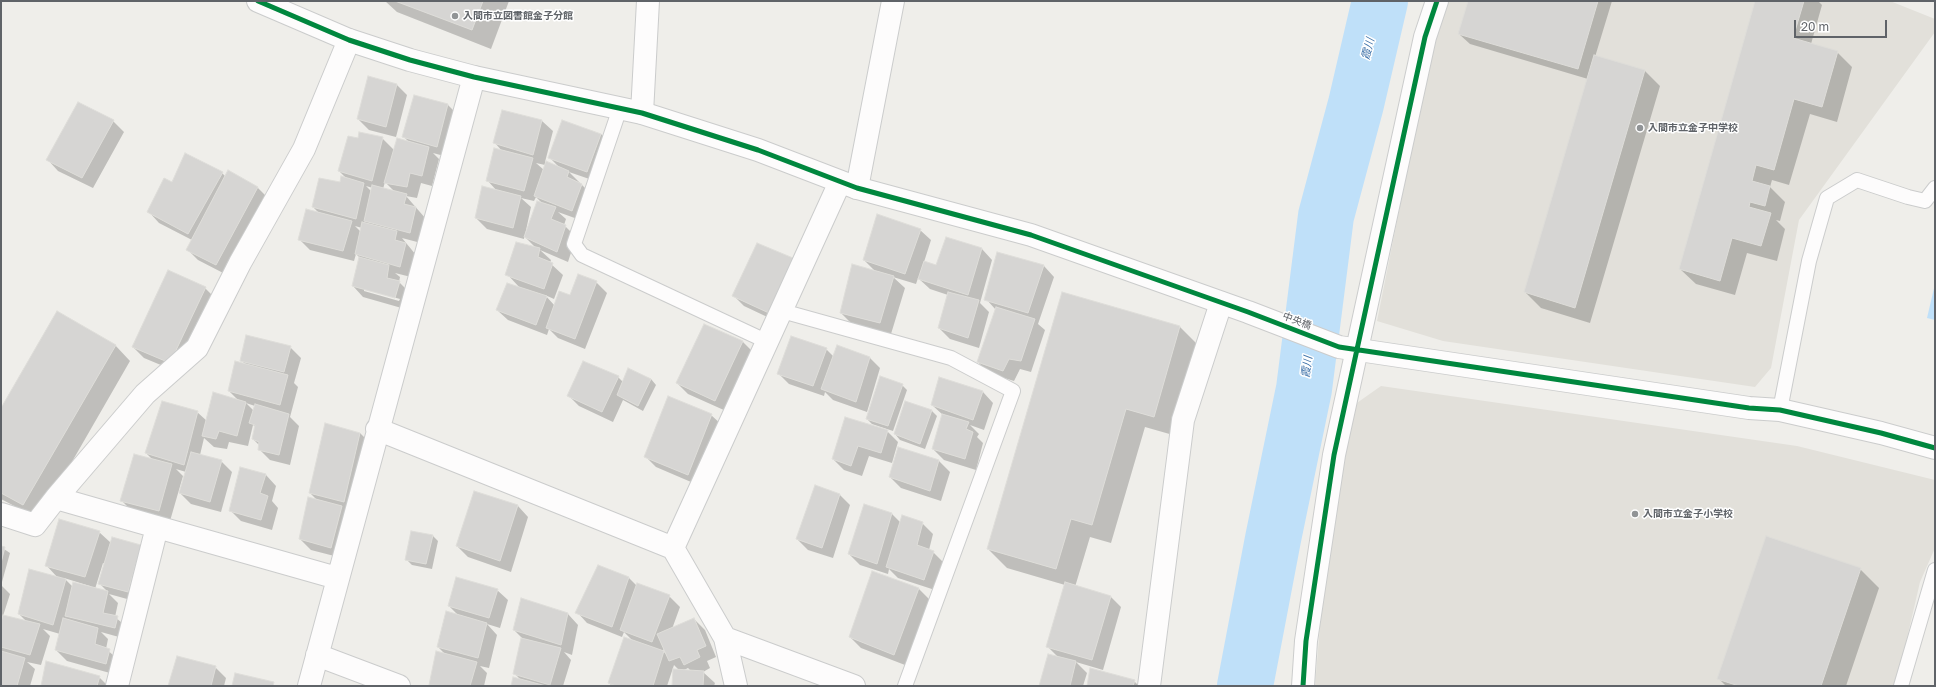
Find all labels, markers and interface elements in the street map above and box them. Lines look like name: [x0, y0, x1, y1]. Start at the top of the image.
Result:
place label: 入間市立図書館金子分館: [463, 10, 573, 22]
marker: 入間市立図書館金子分館: [450, 11, 460, 21]
scale bar: [1796, 12, 1889, 38]
text: 20 m: [1801, 19, 1829, 34]
water label: 霞川: [1359, 37, 1377, 61]
place label: 入間市立金子中学校: [1648, 122, 1738, 134]
marker: 入間市立金子中学校: [1635, 123, 1645, 133]
street label: 中央橋: [1281, 310, 1313, 332]
water label: 霞川: [1299, 355, 1315, 379]
place label: 入間市立金子小学校: [1643, 508, 1733, 520]
marker: 入間市立金子小学校: [1630, 509, 1640, 519]

